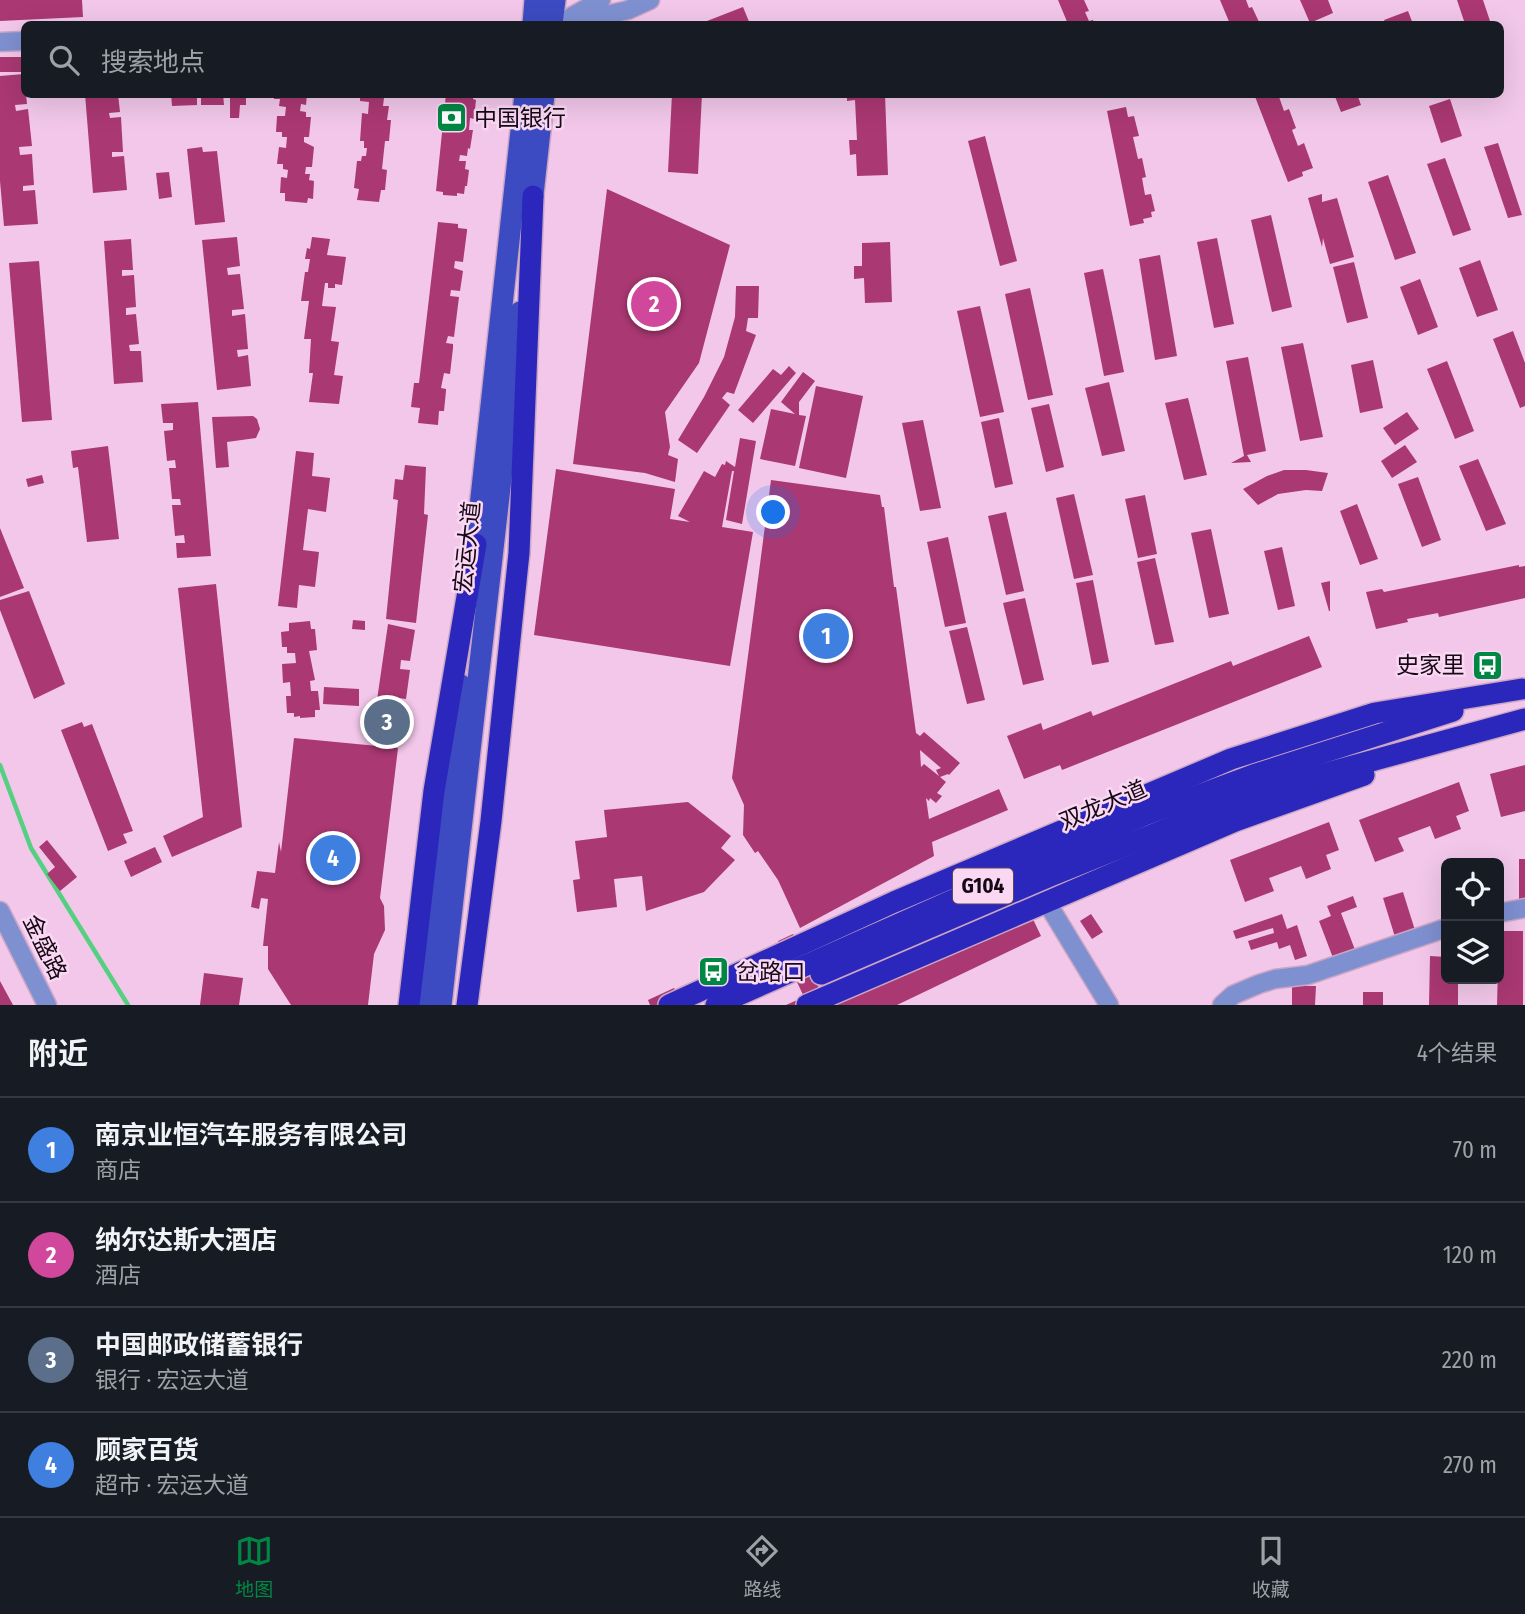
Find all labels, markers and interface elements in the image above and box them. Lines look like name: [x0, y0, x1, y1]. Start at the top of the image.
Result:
search box: [21, 21, 1504, 98]
icon: search: [45, 41, 83, 79]
text: 搜索地点: [101, 47, 205, 78]
bank icon: 中国银行: [434, 101, 468, 135]
place label: 中国银行: [474, 104, 566, 132]
pin: 2: [631, 278, 677, 330]
your location: [756, 495, 790, 529]
street label: 宏运大道: [448, 500, 486, 594]
pin: 1: [803, 610, 849, 662]
bus stop icon: 史家里: [1471, 648, 1505, 682]
place label: 史家里: [1396, 651, 1465, 679]
pin: 3: [364, 696, 410, 748]
street label: 双龙大道: [1055, 774, 1151, 836]
pin: 4: [310, 832, 356, 884]
map controls: [1441, 858, 1504, 984]
button: locate: [1441, 858, 1504, 921]
road number: G104: [953, 868, 1013, 903]
street label: 金盛路: [17, 910, 73, 984]
button: layers: [1441, 921, 1504, 984]
bus stop icon: 岔路口: [696, 955, 730, 989]
place label: 岔路口: [736, 958, 805, 986]
text: 附近: [28, 1036, 88, 1072]
text: 4个结果: [1417, 1039, 1497, 1067]
text: 南京业恒汽车服务有限公司: [95, 1120, 407, 1151]
text: 1: [46, 1136, 56, 1164]
text: 70 m: [1453, 1136, 1497, 1164]
text: 商店: [95, 1156, 141, 1184]
text: 纳尔达斯大酒店: [95, 1225, 277, 1256]
text: 2: [46, 1241, 56, 1269]
text: 120 m: [1443, 1241, 1497, 1269]
text: 酒店: [95, 1261, 141, 1289]
text: 中国邮政储蓄银行: [95, 1330, 303, 1361]
text: 3: [46, 1346, 56, 1374]
text: 220 m: [1442, 1346, 1497, 1374]
text: 银行 · 宏运大道: [95, 1366, 249, 1394]
text: 顾家百货: [95, 1435, 199, 1466]
text: 4: [45, 1451, 57, 1479]
text: 270 m: [1443, 1451, 1497, 1479]
text: 超市 · 宏运大道: [95, 1471, 249, 1499]
tab: 地图: [235, 1532, 273, 1601]
tab: 路线: [743, 1532, 782, 1601]
tab: 收藏: [1252, 1532, 1290, 1601]

